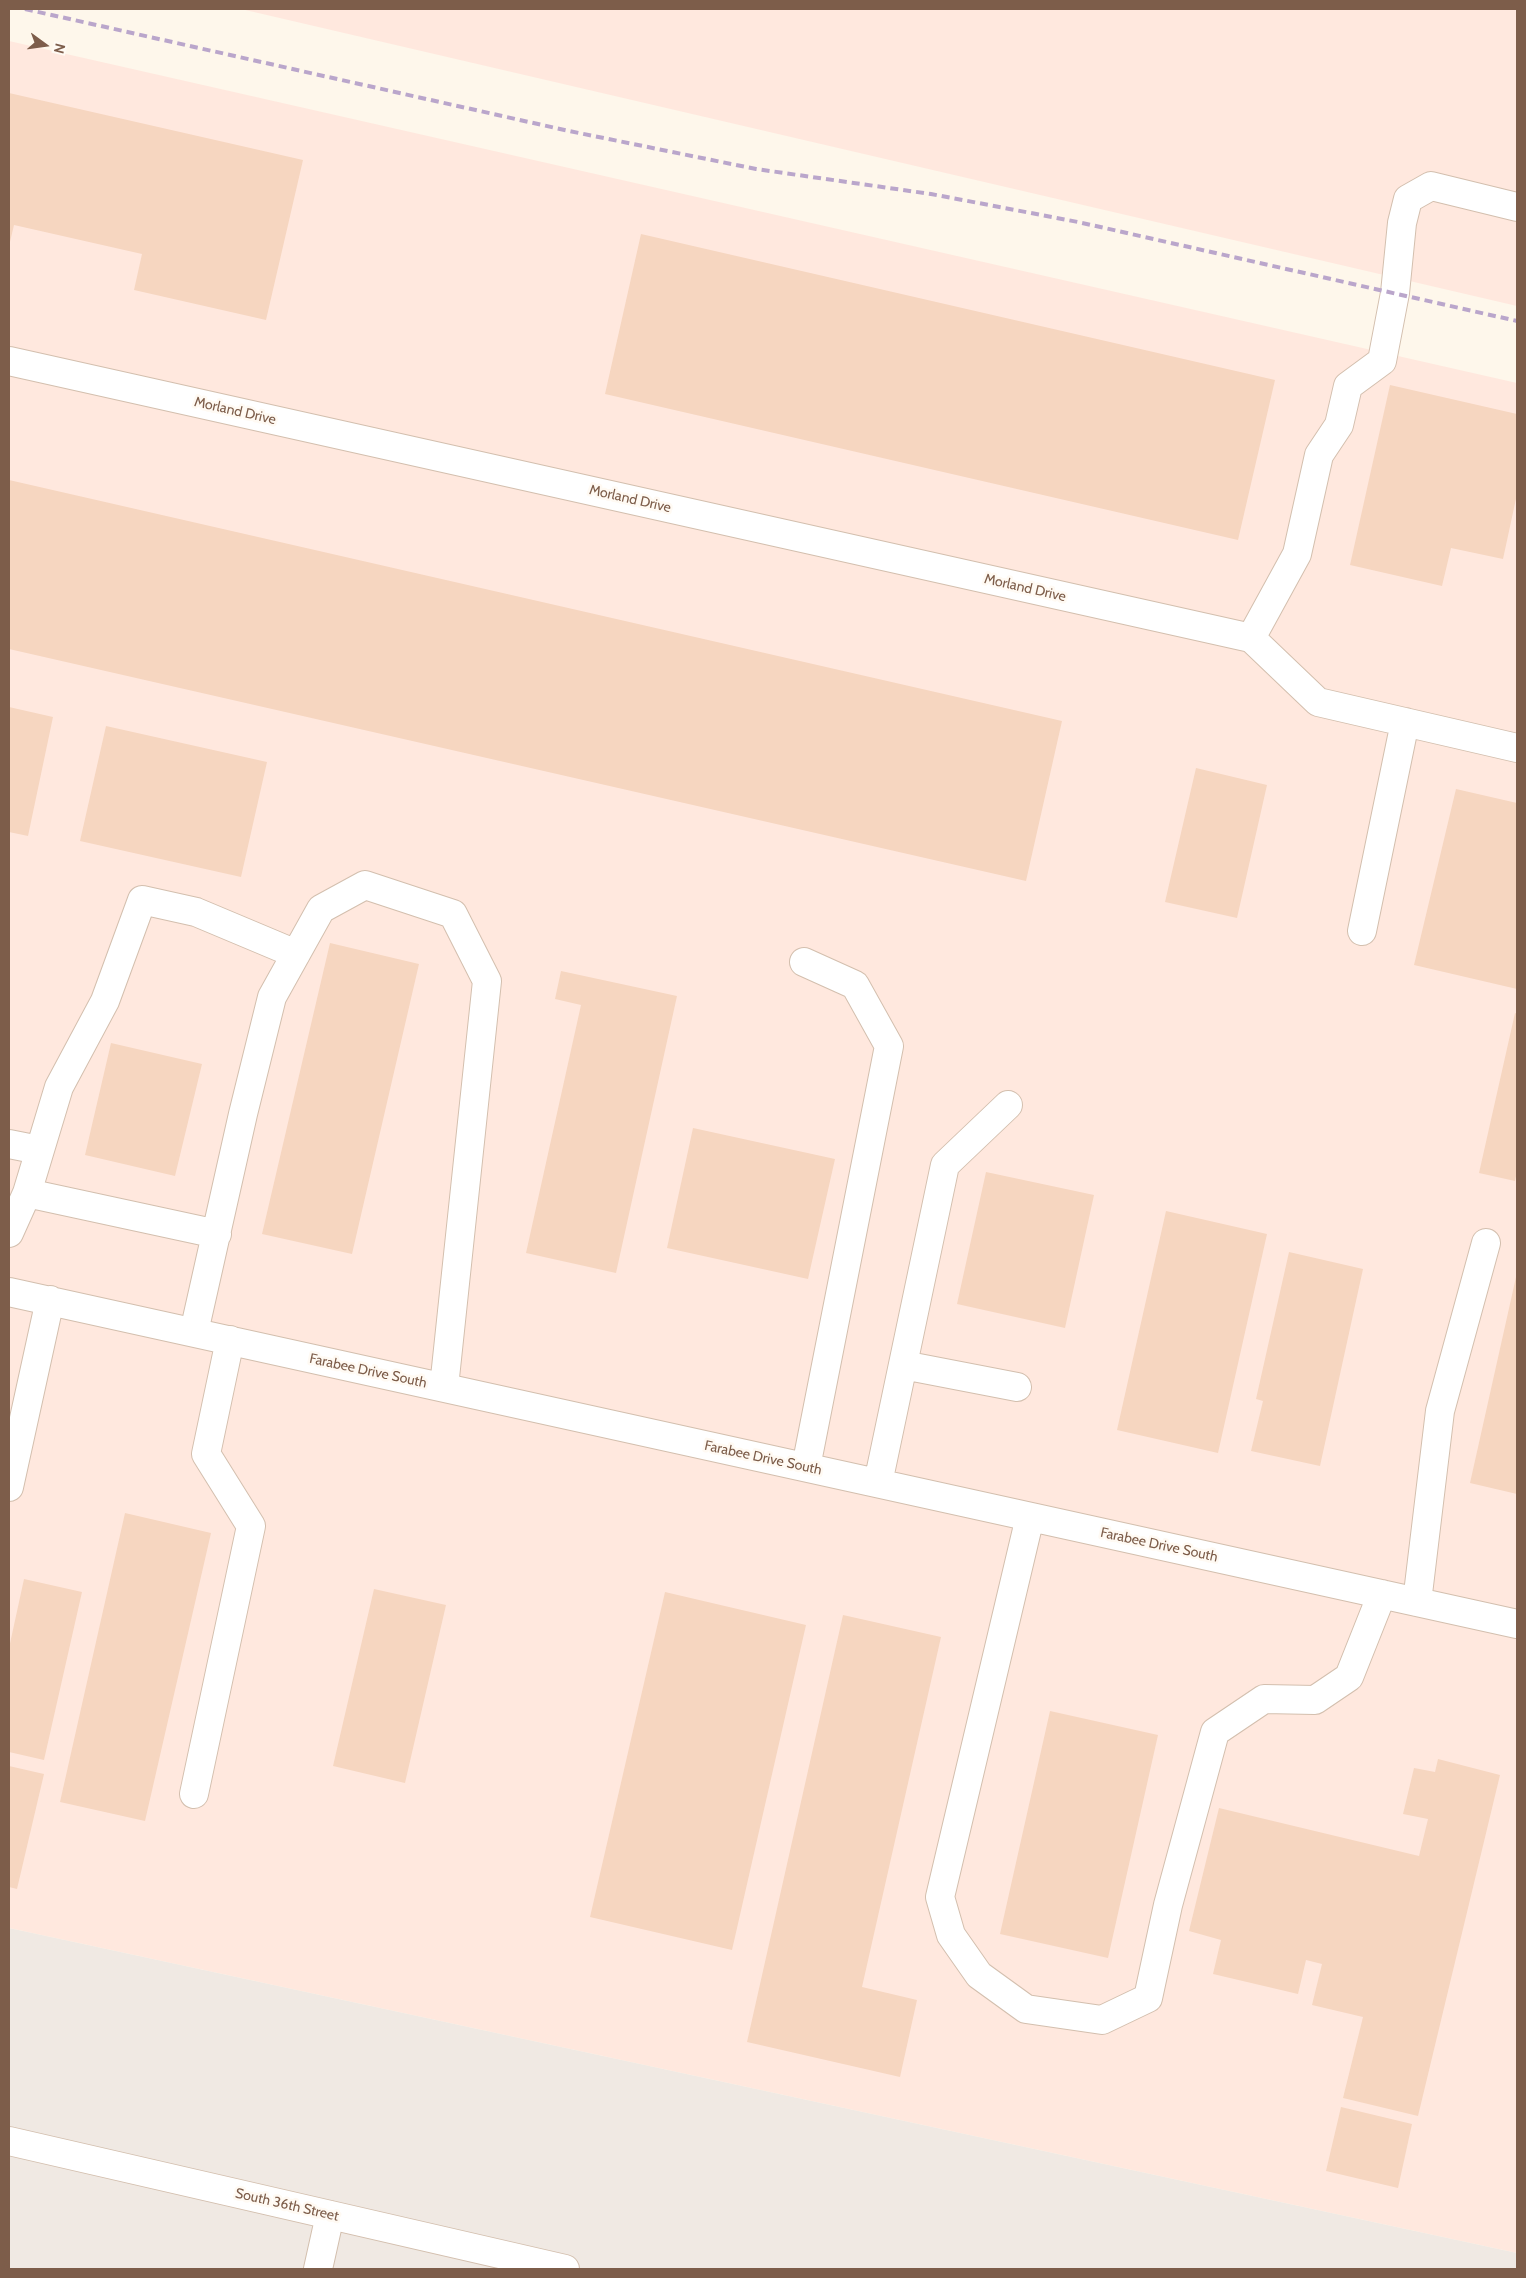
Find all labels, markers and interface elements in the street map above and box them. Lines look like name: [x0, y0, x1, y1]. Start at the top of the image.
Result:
north arrow: [20, 20, 70, 70]
text: N: [50, 42, 69, 56]
street label: Morland Drive: [192, 393, 278, 429]
street label: Morland Drive: [587, 481, 673, 517]
street label: Morland Drive: [982, 570, 1068, 606]
street label: Farabee Drive South: [308, 1350, 428, 1392]
street label: Farabee Drive South: [703, 1437, 823, 1479]
street label: Farabee Drive South: [1099, 1524, 1219, 1566]
street label: South 36th Street: [234, 2185, 340, 2225]

